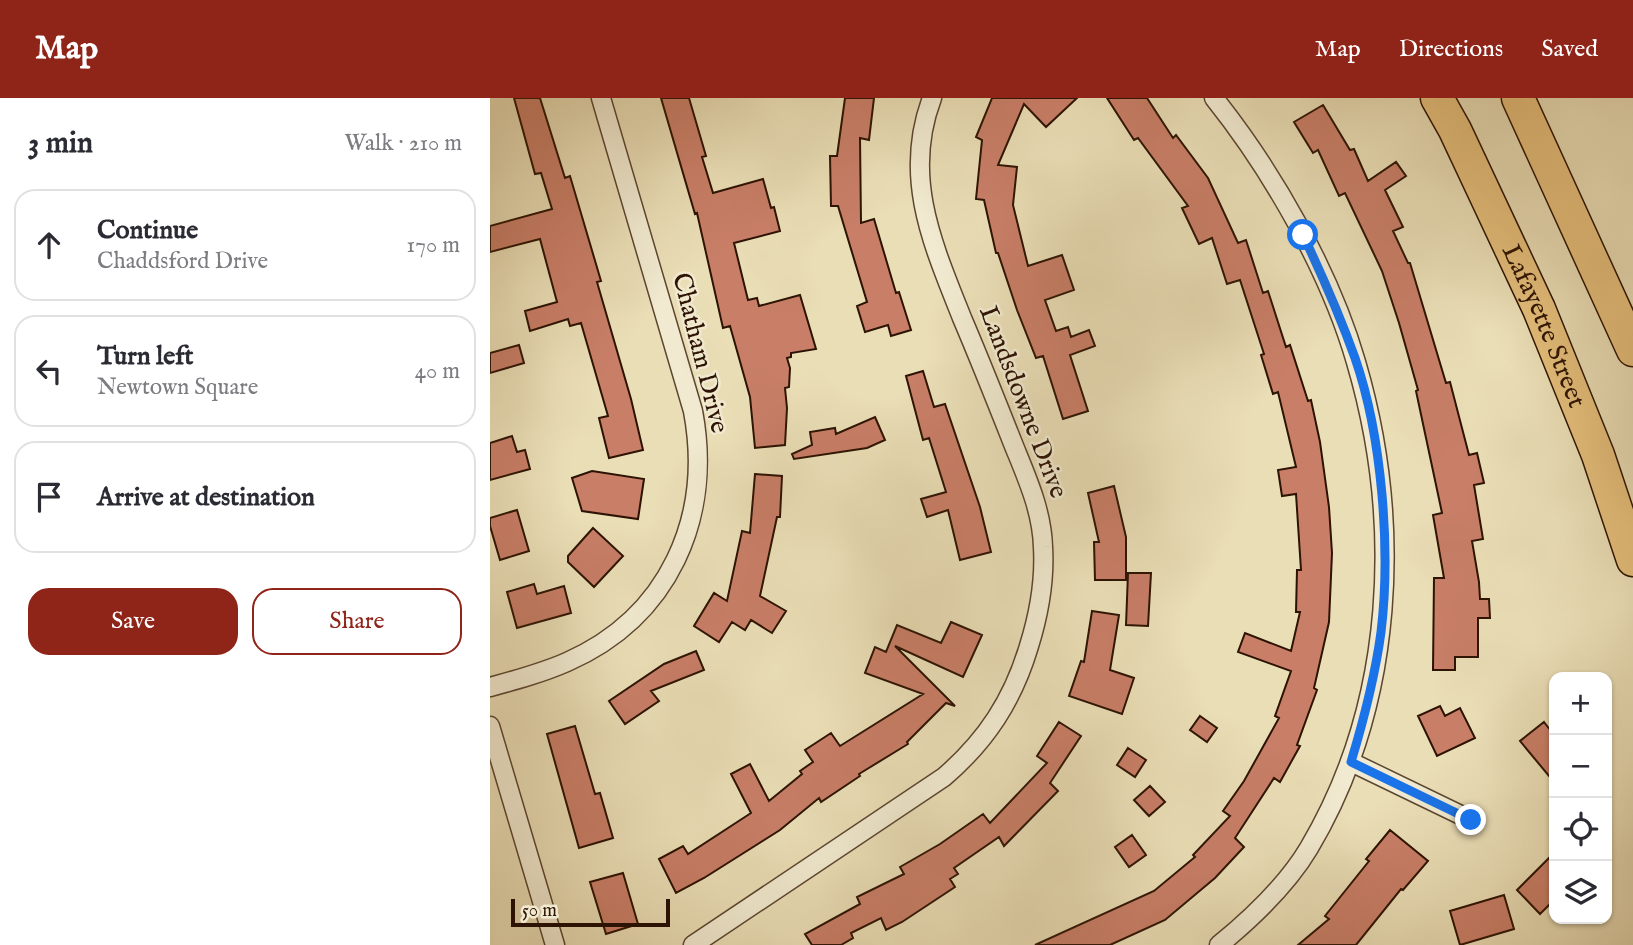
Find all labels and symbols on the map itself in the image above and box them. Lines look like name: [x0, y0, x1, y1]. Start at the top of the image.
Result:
route start: [1287, 219, 1318, 250]
street label: Lafayette Street: [1494, 239, 1594, 413]
street label: Chatham Drive: [664, 269, 736, 437]
street label: Landsdowne Drive: [971, 301, 1075, 503]
route end: [1455, 804, 1486, 835]
scale bar: [511, 896, 670, 928]

